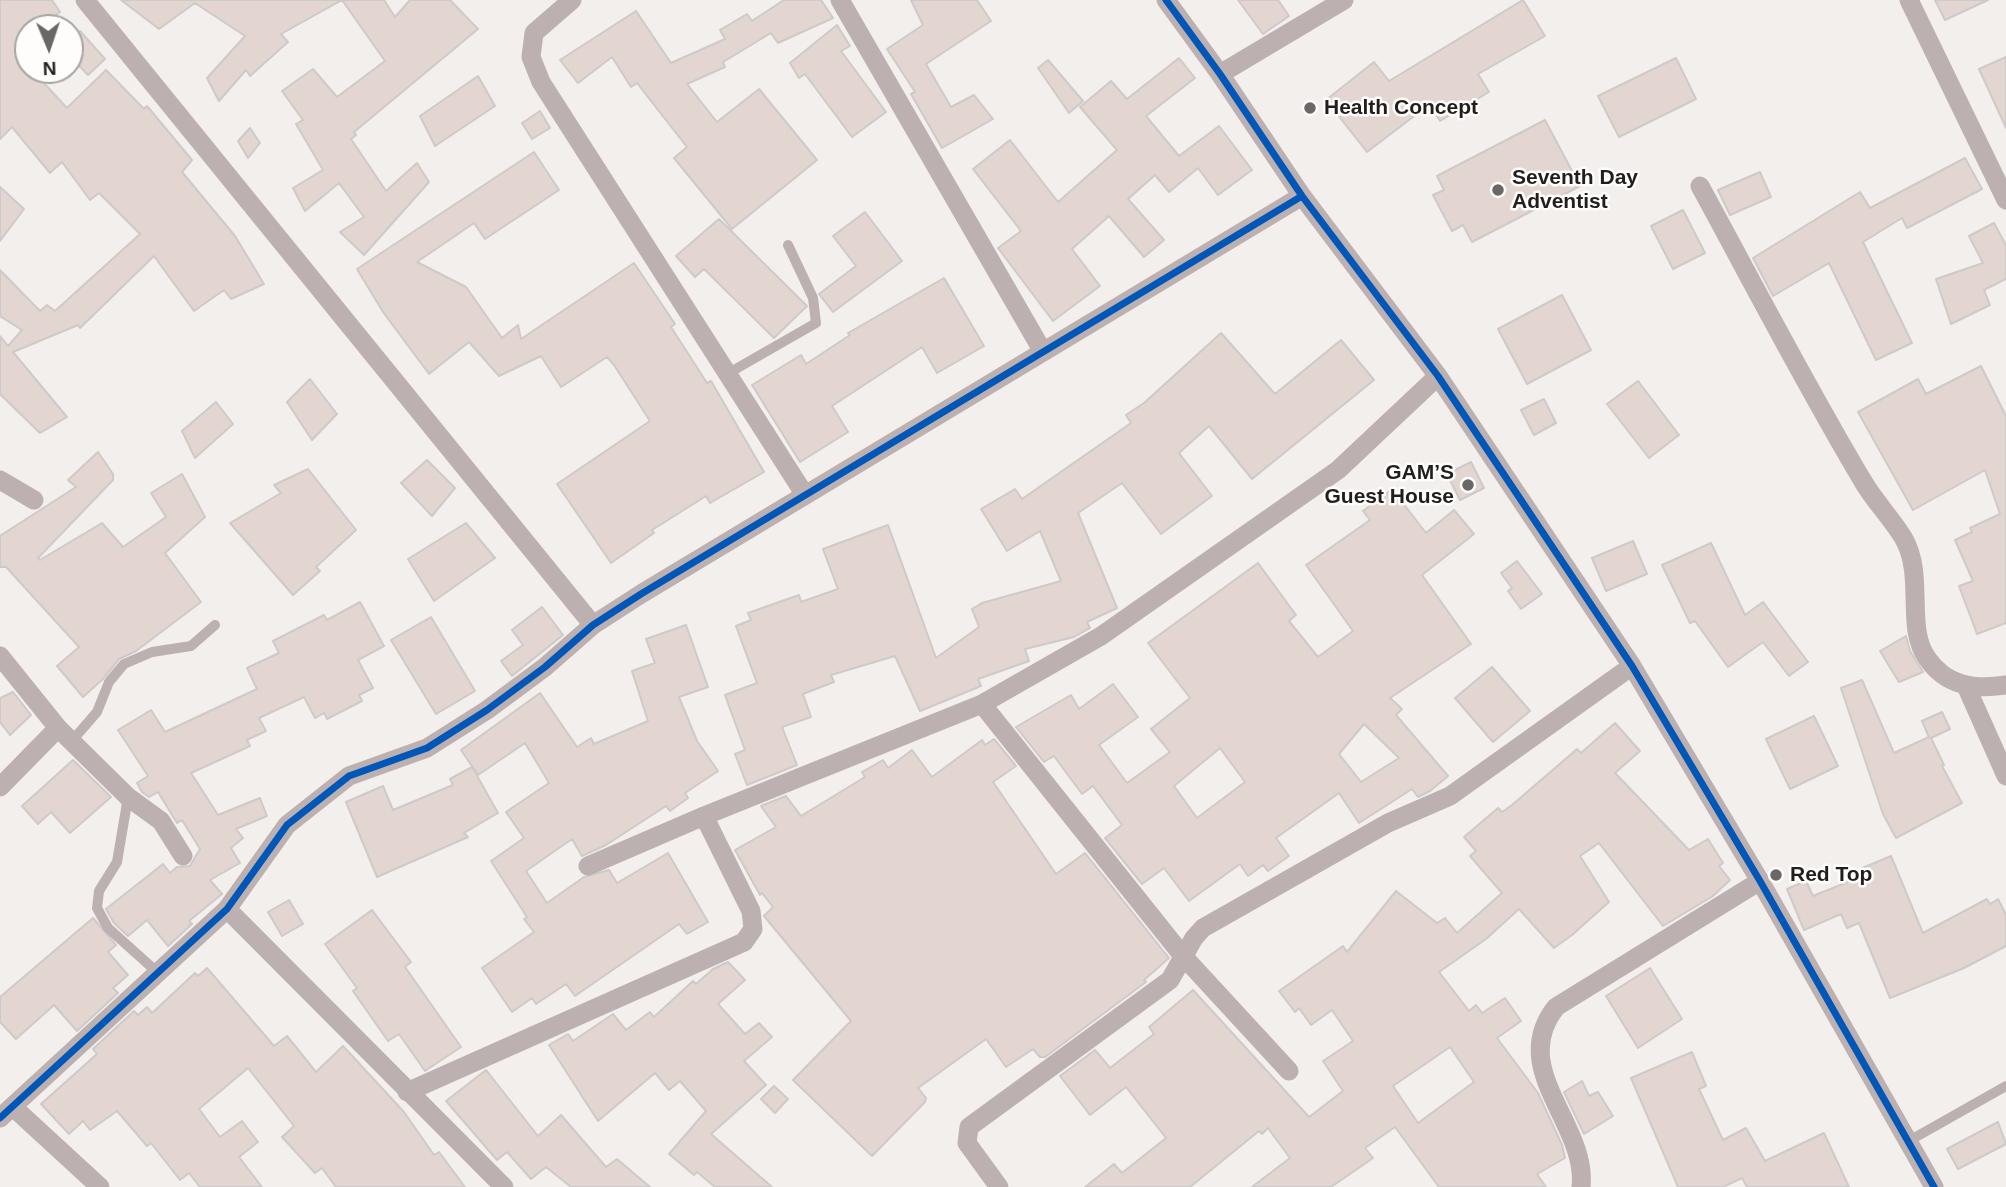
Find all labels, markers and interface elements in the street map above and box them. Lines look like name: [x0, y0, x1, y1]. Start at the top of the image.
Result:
north arrow: [14, 14, 84, 84]
text: N: [42, 58, 57, 79]
place label: Health Concept: [1324, 95, 1478, 121]
marker: Health Concept: [1302, 100, 1318, 116]
place label: Seventh Day Adventist: [1512, 165, 1638, 215]
marker: Seventh Day Adventist: [1490, 182, 1506, 198]
place label: GAM’S Guest House: [1324, 460, 1454, 510]
marker: GAM’S Guest House: [1460, 477, 1476, 493]
place label: Red Top: [1790, 862, 1872, 888]
marker: Red Top: [1768, 867, 1784, 883]

